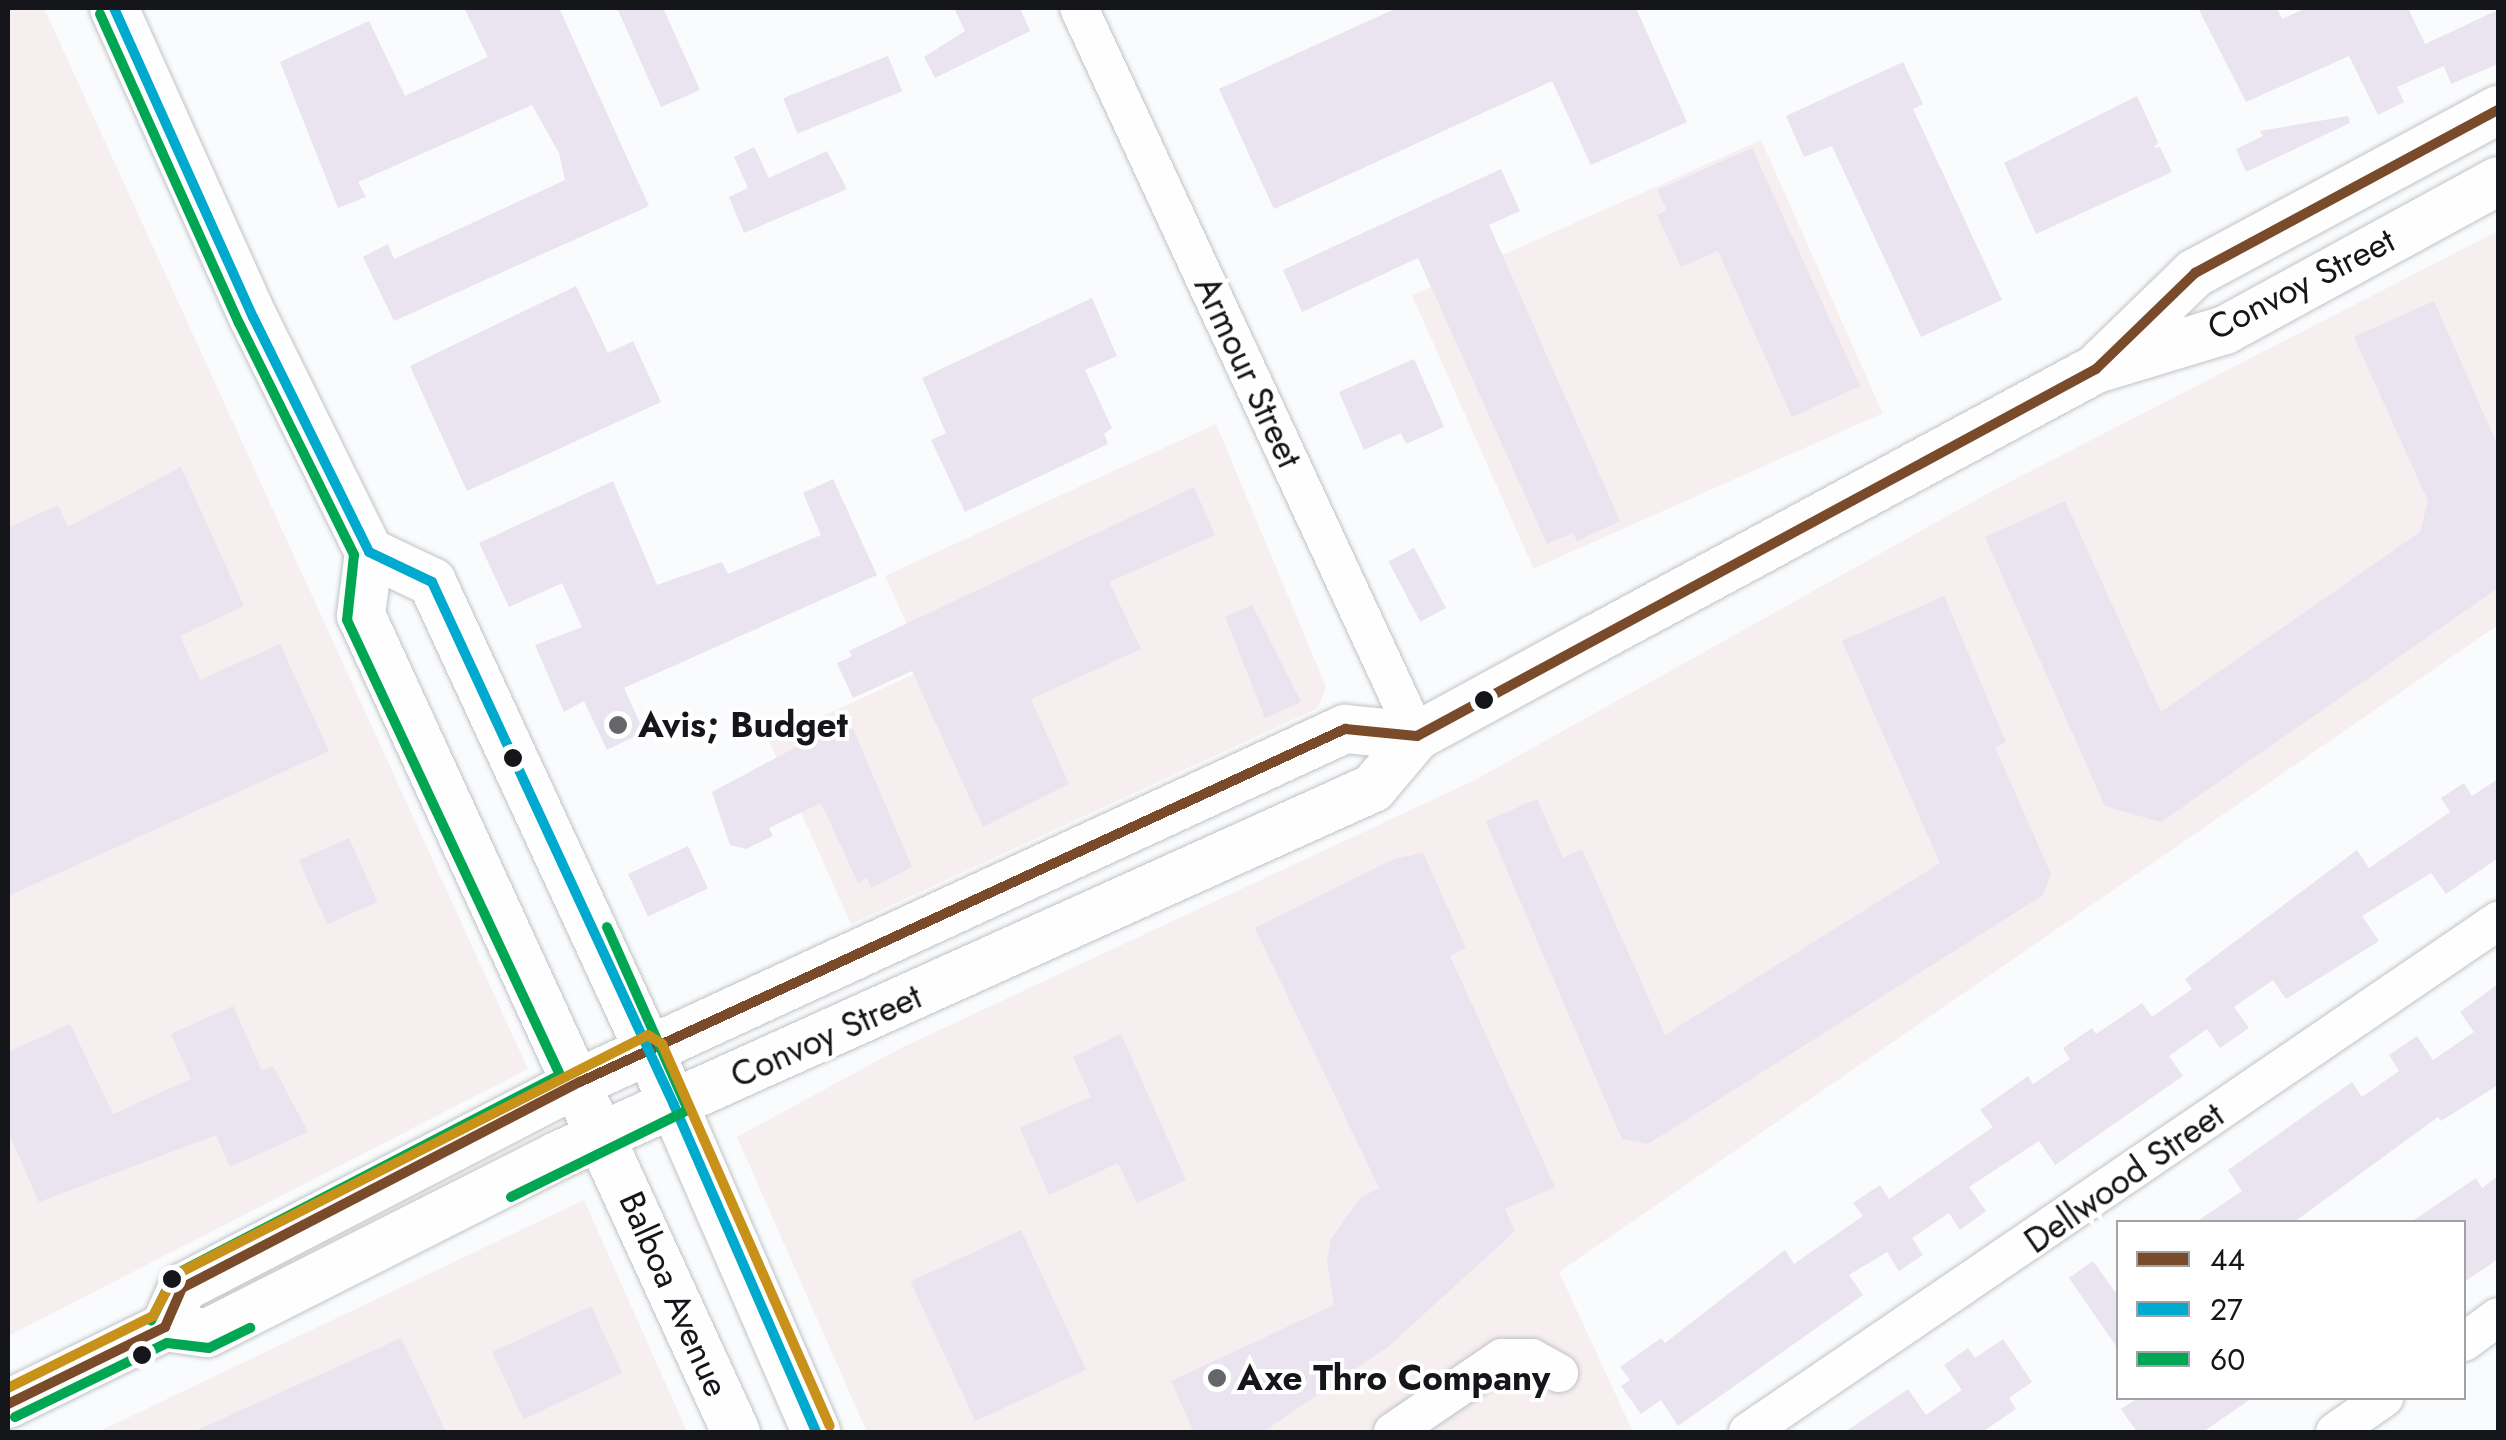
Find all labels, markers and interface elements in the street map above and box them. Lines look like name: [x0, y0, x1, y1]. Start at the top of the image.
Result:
street label: Convoy Street: [2201, 219, 2401, 349]
street label: Armour Street: [1185, 270, 1311, 474]
unlabelled marker: [1474, 690, 1494, 710]
place label: Avis; Budget: [638, 704, 848, 746]
marker: Avis; Budget: [607, 714, 629, 736]
unlabelled marker: [503, 748, 523, 768]
street label: Convoy Street: [724, 975, 928, 1097]
street label: Dellwood Street: [2016, 1094, 2232, 1262]
street label: Balboa Avenue: [610, 1185, 738, 1403]
legend: [2116, 1220, 2466, 1400]
text: 44: [2210, 1238, 2245, 1281]
unlabelled marker: [162, 1269, 182, 1289]
text: 27: [2210, 1288, 2243, 1331]
text: 60: [2210, 1338, 2245, 1381]
unlabelled marker: [132, 1345, 152, 1365]
place label: Axe Thro Company: [1237, 1357, 1550, 1399]
marker: Axe Thro Company: [1206, 1367, 1228, 1389]

